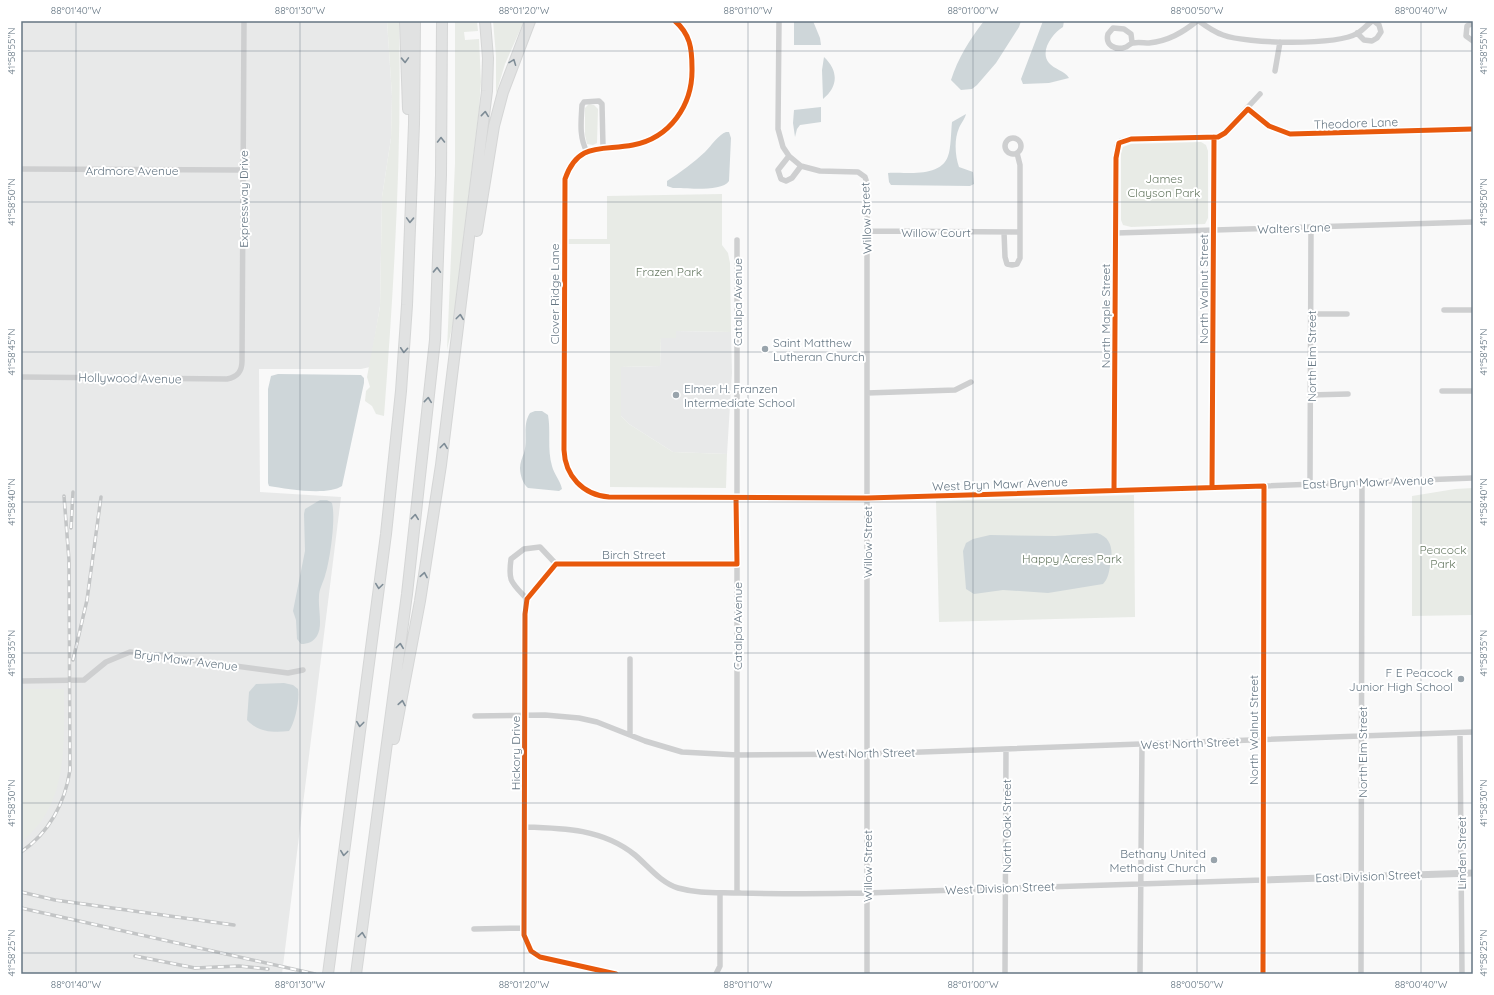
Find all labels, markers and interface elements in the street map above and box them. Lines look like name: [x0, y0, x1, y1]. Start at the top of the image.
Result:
text: 88°01'40"W: [51, 4, 102, 17]
text: 88°01'30"W: [275, 4, 326, 17]
text: 88°01'20"W: [499, 4, 550, 17]
text: 88°01'10"W: [724, 4, 773, 17]
text: 88°01'00"W: [947, 4, 999, 17]
text: 88°00'50"W: [1171, 4, 1224, 17]
text: 88°00'40"W: [1395, 4, 1448, 17]
text: 41°58'55"N: [5, 27, 18, 75]
text: 41°58'55"N: [1477, 27, 1490, 75]
one-way arrow: [401, 57, 409, 63]
one-way arrow: [508, 59, 516, 66]
one-way arrow: [480, 111, 489, 117]
street label: Theodore Lane: [1314, 114, 1399, 132]
one-way arrow: [437, 137, 445, 143]
street label: Expressway Drive: [236, 150, 251, 248]
street label: Ardmore Avenue: [85, 163, 179, 178]
park label: James Clayson Park: [1127, 171, 1201, 200]
text: 41°58'50"N: [5, 178, 18, 226]
text: 41°58'50"N: [1477, 178, 1490, 226]
street label: Willow Street: [857, 182, 875, 254]
one-way arrow: [406, 217, 414, 223]
street label: Walters Lane: [1257, 219, 1331, 237]
street label: Willow Court: [901, 225, 971, 240]
street label: North Walnut Street: [1196, 234, 1211, 344]
street label: Clover Ridge Lane: [547, 243, 562, 345]
street label: Catalpa Avenue: [730, 258, 745, 346]
park label: Frazen Park: [636, 264, 702, 279]
street label: North Maple Street: [1098, 264, 1113, 368]
one-way arrow: [433, 267, 442, 273]
street label: North Elm Street: [1304, 310, 1319, 402]
one-way arrow: [455, 314, 464, 321]
text: 41°58'45"N: [5, 329, 18, 375]
text: 41°58'45"N: [1477, 329, 1490, 375]
place label: Saint Matthew Lutheran Church: [773, 335, 865, 364]
marker: Saint Matthew Lutheran Church: [760, 344, 770, 354]
one-way arrow: [399, 347, 408, 353]
street label: Hollywood Avenue: [78, 370, 182, 386]
place label: Elmer H. Franzen Intermediate School: [684, 381, 795, 410]
marker: Elmer H. Franzen Intermediate School: [671, 390, 681, 400]
one-way arrow: [423, 397, 432, 403]
one-way arrow: [439, 443, 448, 450]
street label: East Bryn Mawr Avenue: [1302, 472, 1434, 492]
street label: West Bryn Mawr Avenue: [932, 474, 1068, 494]
text: 41°58'40"N: [5, 478, 18, 526]
text: 41°58'40"N: [1477, 478, 1490, 526]
street label: Willow Street: [860, 506, 875, 578]
one-way arrow: [410, 514, 419, 520]
park label: Peacock Park: [1419, 542, 1467, 571]
street label: Birch Street: [602, 547, 666, 562]
park label: Happy Acres Park: [1022, 551, 1122, 566]
one-way arrow: [419, 572, 428, 578]
street label: Catalpa Avenue: [730, 582, 745, 670]
one-way arrow: [375, 583, 384, 589]
text: 41°58'35"N: [5, 630, 18, 676]
text: 41°58'35"N: [1477, 630, 1490, 676]
one-way arrow: [395, 643, 404, 649]
street label: Bryn Mawr Avenue: [133, 646, 239, 674]
place label: F E Peacock Junior High School: [1349, 665, 1453, 694]
marker: F E Peacock Junior High School: [1456, 674, 1466, 684]
street label: North Walnut Street: [1246, 675, 1261, 785]
one-way arrow: [397, 700, 406, 706]
street label: North Elm Street: [1355, 706, 1370, 798]
street label: Hickory Drive: [508, 716, 523, 790]
one-way arrow: [356, 721, 365, 727]
street label: West North Street: [1140, 734, 1240, 752]
street label: West North Street: [817, 745, 915, 761]
text: 41°58'30"N: [5, 779, 18, 827]
street label: North Oak Street: [999, 779, 1014, 873]
text: 41°58'30"N: [1477, 779, 1490, 827]
street label: Linden Street: [1454, 817, 1469, 889]
street label: Willow Street: [860, 830, 875, 902]
place label: Bethany United Methodist Church: [1109, 846, 1206, 875]
one-way arrow: [340, 850, 349, 856]
marker: Bethany United Methodist Church: [1209, 855, 1219, 865]
street label: East Division Street: [1315, 867, 1421, 885]
street label: West Division Street: [945, 879, 1055, 897]
text: 41°58'25"N: [5, 929, 18, 977]
text: 41°58'25"N: [1477, 929, 1490, 977]
one-way arrow: [357, 932, 366, 938]
text: 88°01'40"W: [51, 978, 102, 991]
text: 88°01'30"W: [275, 978, 326, 991]
text: 88°01'20"W: [499, 978, 550, 991]
text: 88°01'10"W: [724, 978, 773, 991]
text: 88°01'00"W: [947, 978, 999, 991]
text: 88°00'50"W: [1171, 978, 1224, 991]
text: 88°00'40"W: [1395, 978, 1448, 991]

